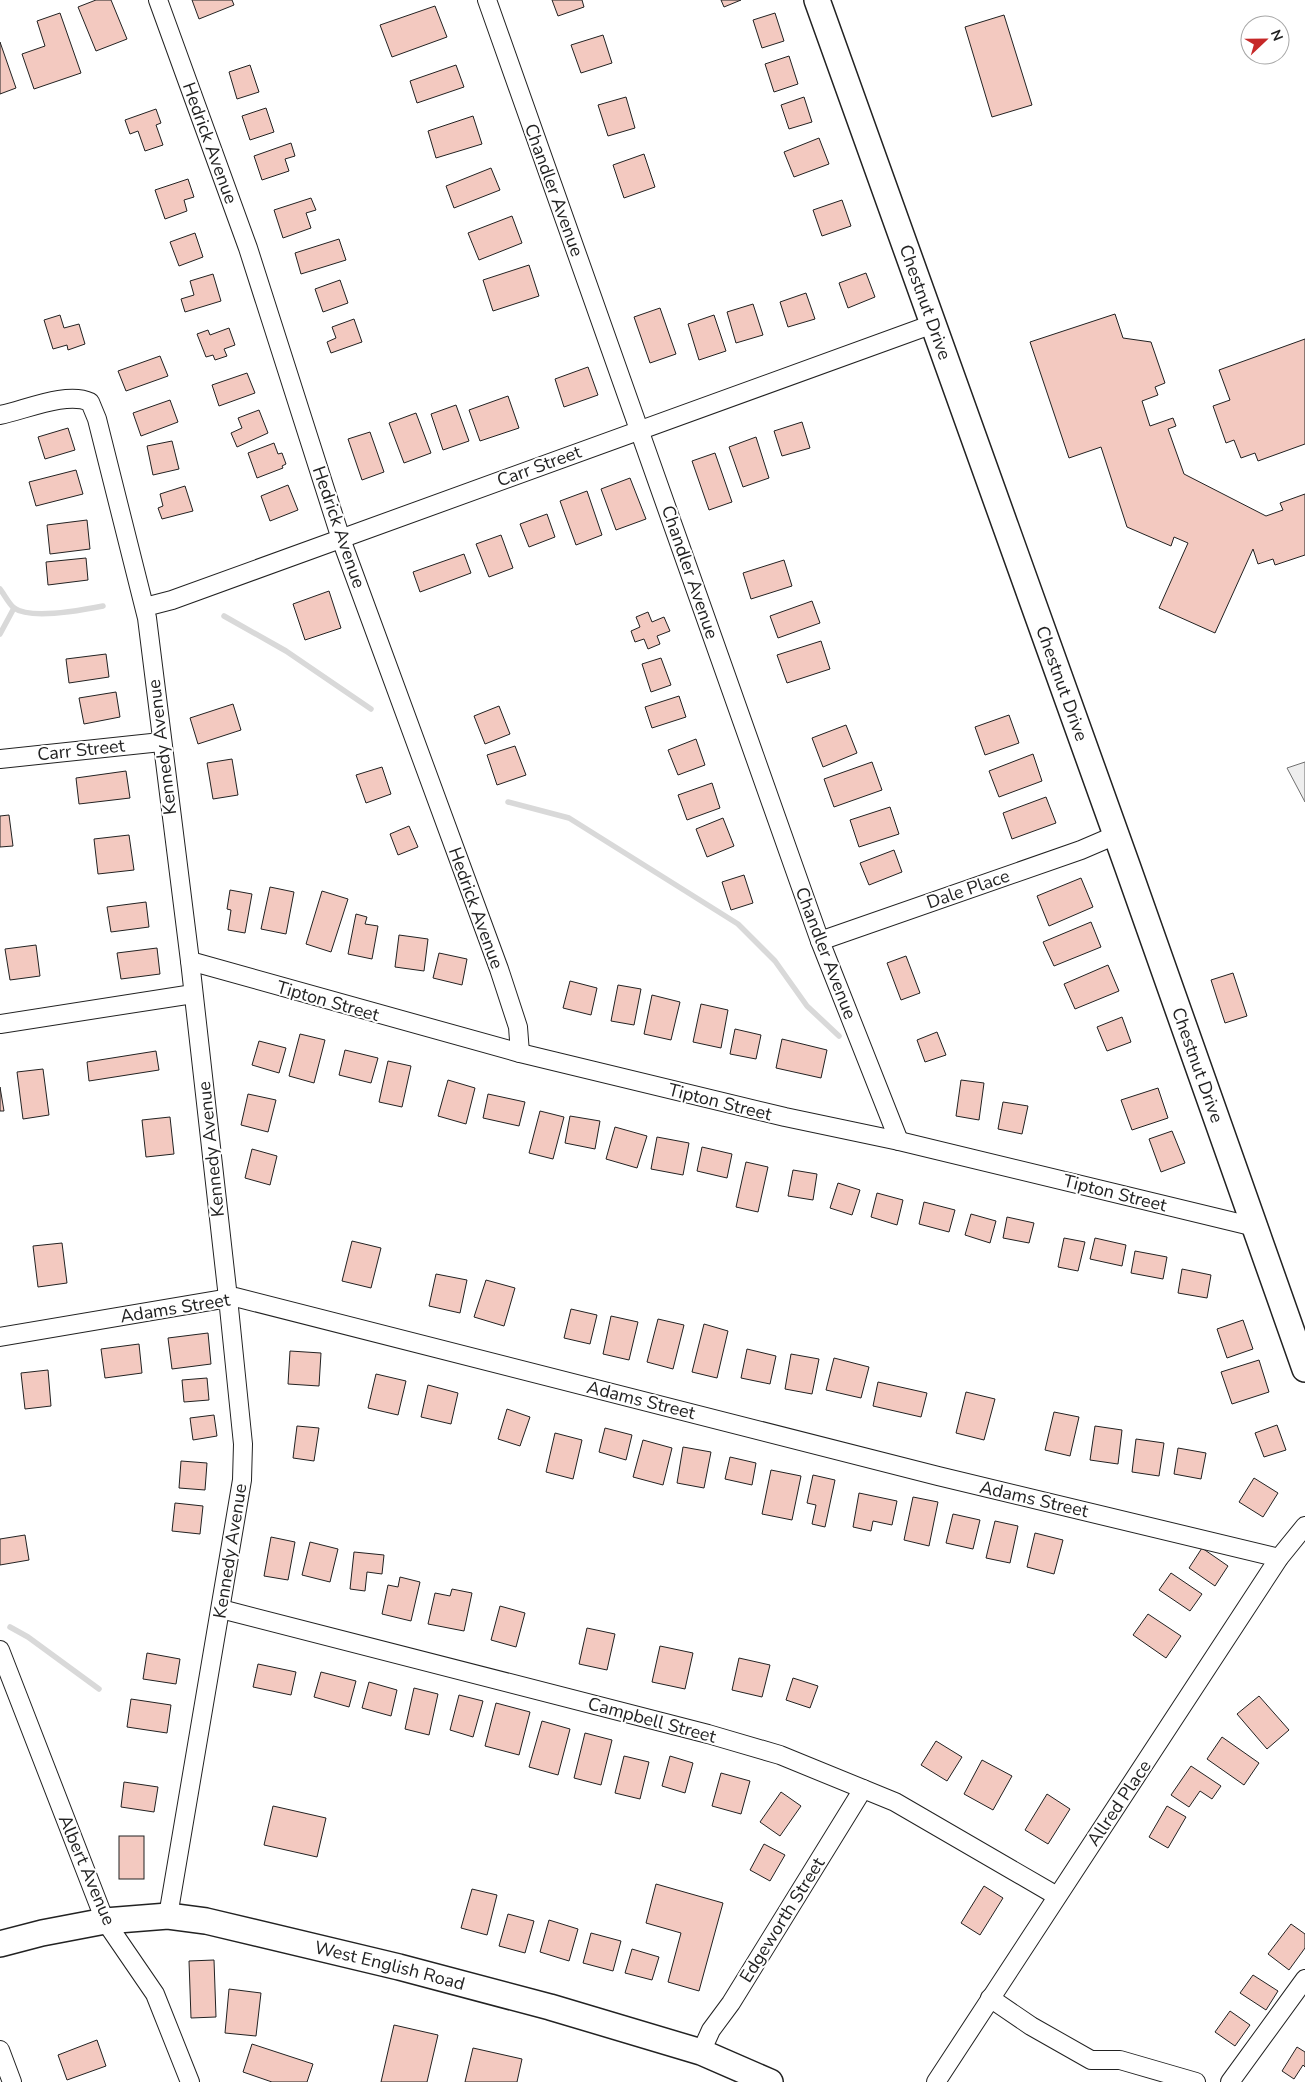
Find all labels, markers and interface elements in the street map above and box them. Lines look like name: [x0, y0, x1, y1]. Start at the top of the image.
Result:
north arrow: [1240, 15, 1290, 65]
text: N: [1266, 27, 1287, 44]
street label: Hedrick Avenue: [177, 79, 243, 207]
street label: Chandler Avenue: [519, 120, 589, 260]
street label: Chestnut Drive: [894, 241, 957, 363]
street label: Carr Street: [494, 439, 585, 492]
street label: Hedrick Avenue: [307, 463, 371, 591]
street label: Chandler Avenue: [656, 502, 724, 642]
street label: Chestnut Drive: [1030, 623, 1094, 744]
street label: Kennedy Avenue: [142, 678, 182, 816]
street label: Carr Street: [36, 733, 127, 767]
street label: Hedrick Avenue: [443, 844, 509, 972]
street label: Dale Place: [923, 864, 1013, 914]
street label: Chandler Avenue: [790, 883, 862, 1023]
street label: Tipton Street: [274, 975, 383, 1027]
street label: Chestnut Drive: [1166, 1004, 1229, 1126]
street label: Tipton Street: [666, 1078, 775, 1127]
street label: Kennedy Avenue: [192, 1080, 230, 1218]
street label: Tipton Street: [1061, 1169, 1170, 1218]
street label: Adams Street: [118, 1287, 232, 1329]
street label: Adams Street: [584, 1375, 698, 1425]
street label: Adams Street: [977, 1475, 1091, 1523]
street label: Kennedy Avenue: [207, 1482, 253, 1620]
street label: Campbell Street: [585, 1691, 719, 1749]
street label: Allred Place: [1081, 1755, 1157, 1851]
street label: Albert Avenue: [53, 1811, 121, 1929]
street label: Edgeworth Street: [734, 1852, 830, 1987]
street label: West English Road: [312, 1935, 467, 1996]

